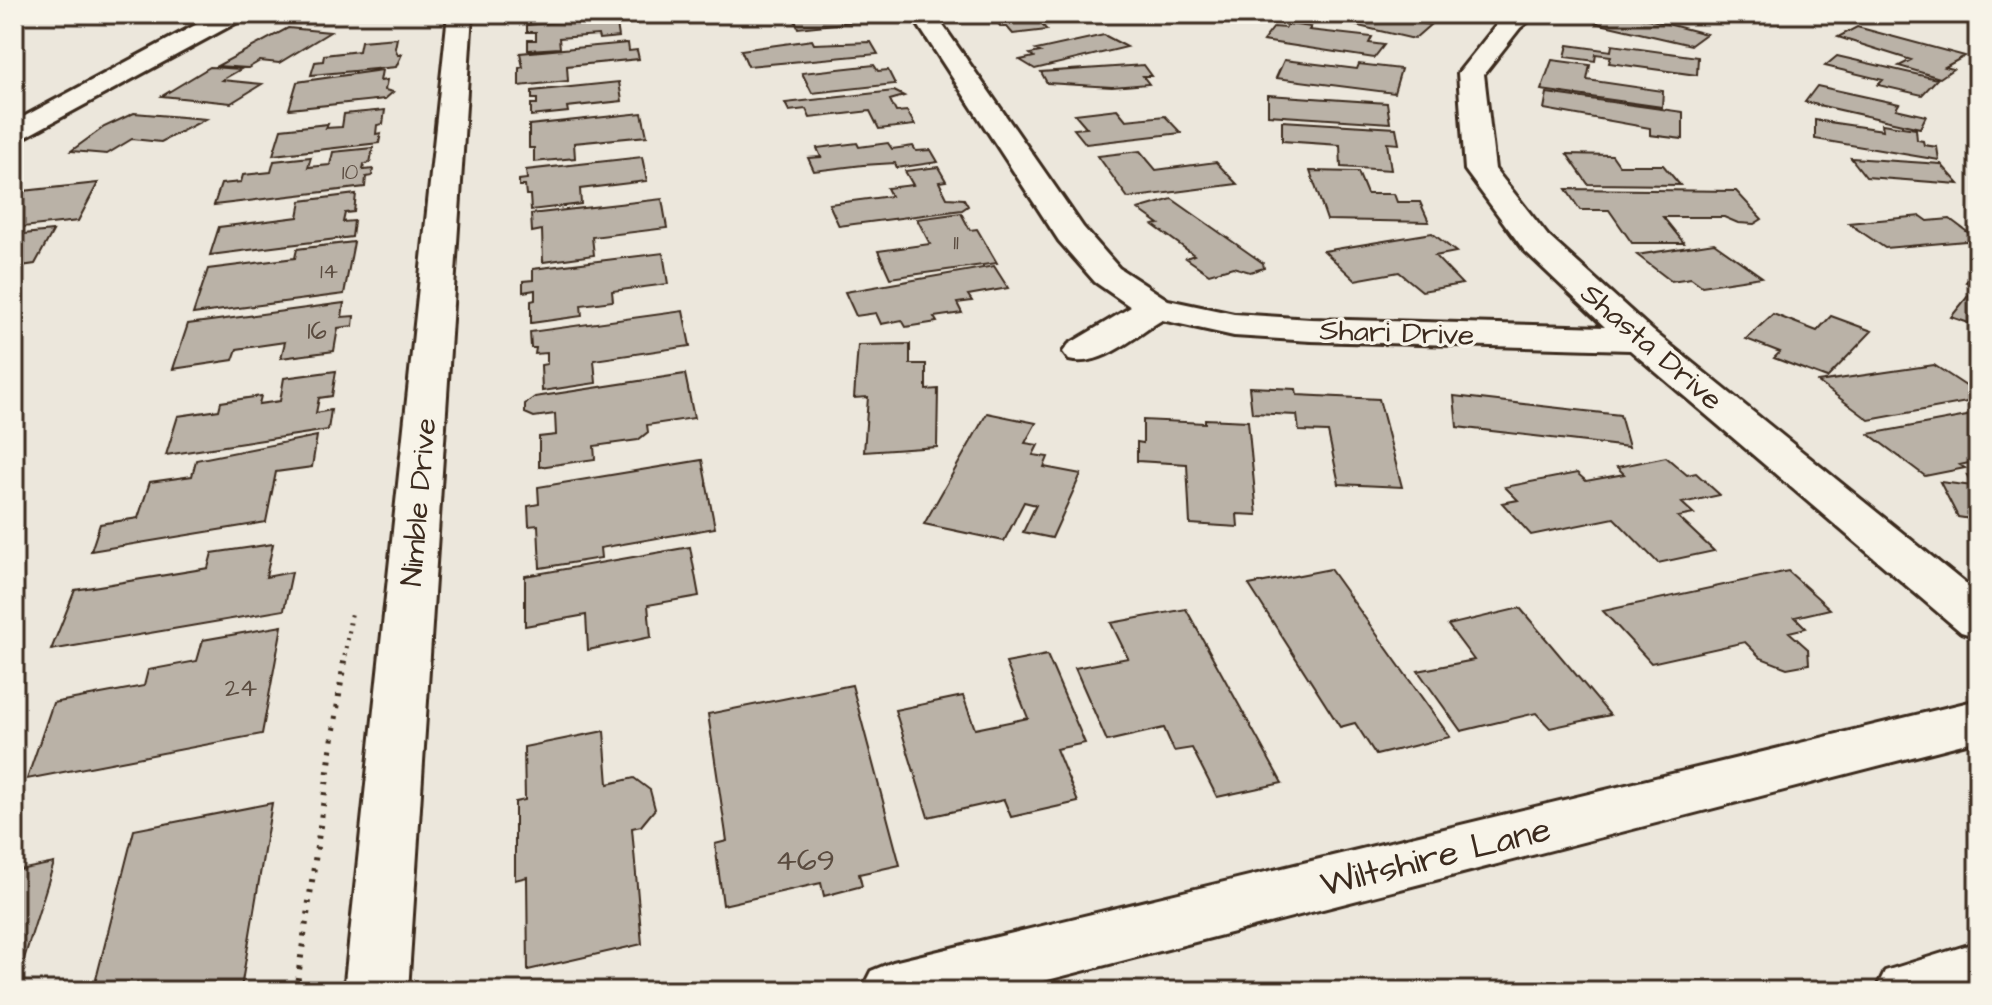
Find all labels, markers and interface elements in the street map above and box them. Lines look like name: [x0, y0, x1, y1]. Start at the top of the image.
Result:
house number: 10: [342, 157, 358, 188]
house number: 11: [953, 227, 959, 258]
house number: 14: [320, 256, 338, 287]
street label: Shasta Drive: [1571, 273, 1732, 420]
street label: Shari Drive: [1319, 309, 1475, 357]
house number: 16: [307, 313, 327, 349]
street label: Nimble Drive: [391, 416, 447, 588]
house number: 24: [225, 670, 258, 706]
street label: Wiltshire Lane: [1315, 804, 1556, 911]
house number: 469: [775, 838, 835, 883]

